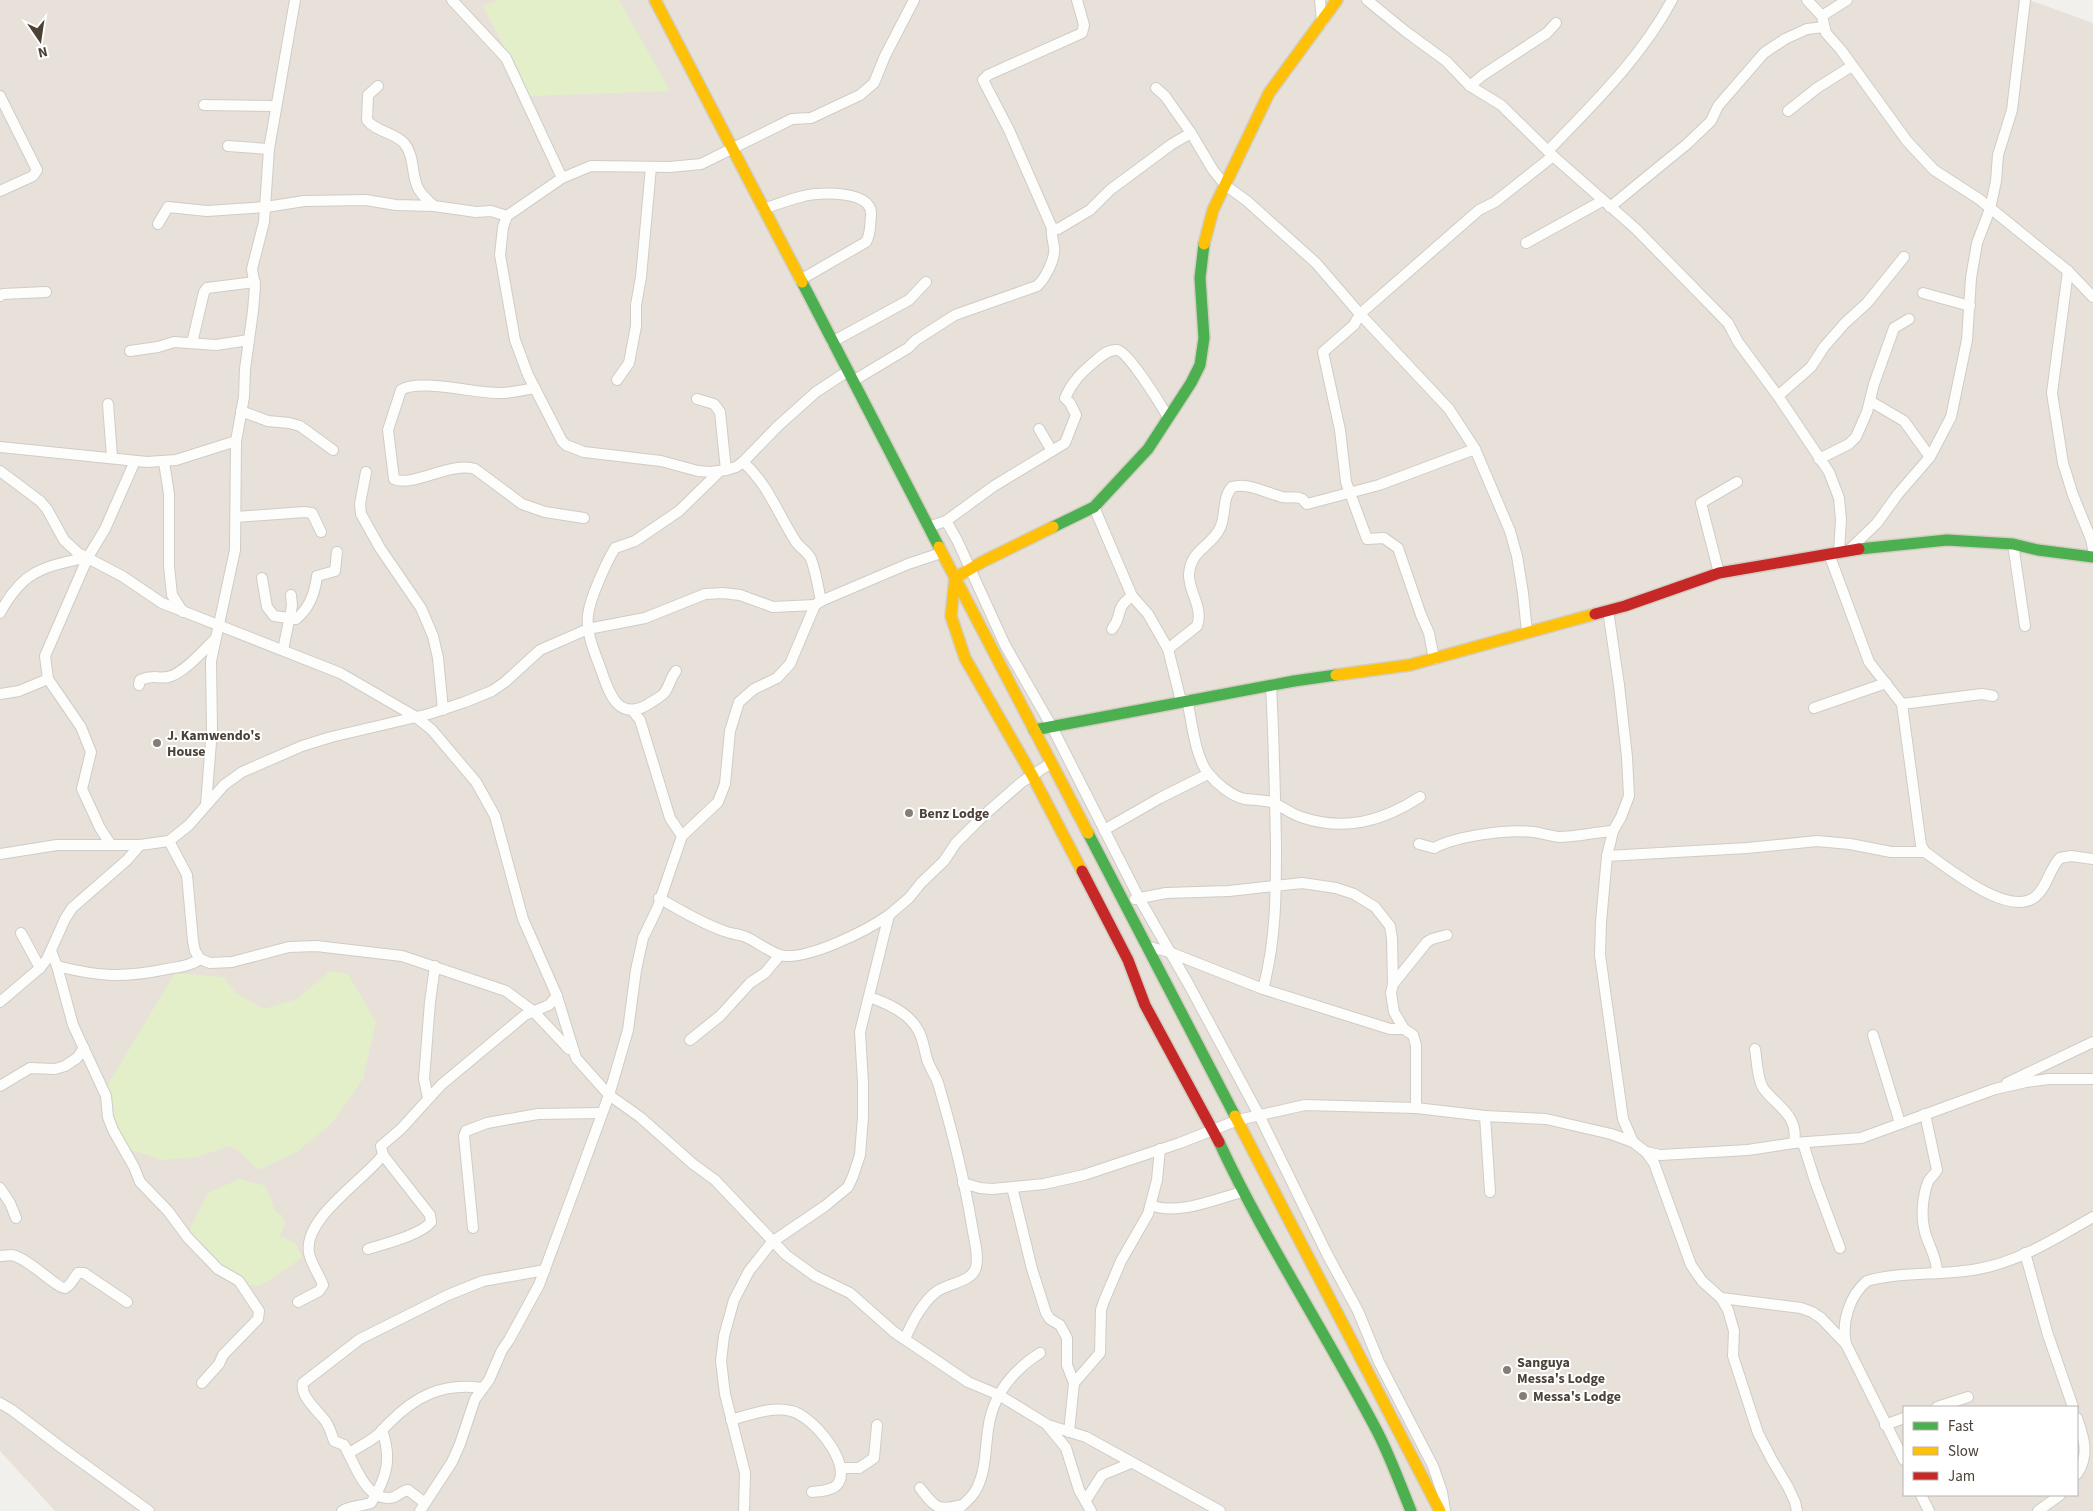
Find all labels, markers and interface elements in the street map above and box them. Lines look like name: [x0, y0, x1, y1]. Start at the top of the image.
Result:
north arrow: [15, 15, 65, 65]
text: N: [36, 41, 49, 62]
place label: J. Kamwendo's House: [167, 726, 260, 762]
marker: J. Kamwendo's House: [151, 737, 163, 749]
place label: Benz Lodge: [919, 804, 989, 824]
marker: Benz Lodge: [903, 807, 915, 819]
place label: Sanguya Messa's Lodge: [1517, 1353, 1605, 1389]
marker: Sanguya Messa's Lodge: [1501, 1364, 1513, 1376]
place label: Messa's Lodge: [1533, 1387, 1621, 1407]
marker: Messa's Lodge: [1517, 1390, 1529, 1402]
legend: [1903, 1406, 2078, 1496]
text: Fast: [1948, 1416, 1974, 1437]
text: Slow: [1948, 1441, 1979, 1462]
text: Jam: [1948, 1466, 1975, 1487]

